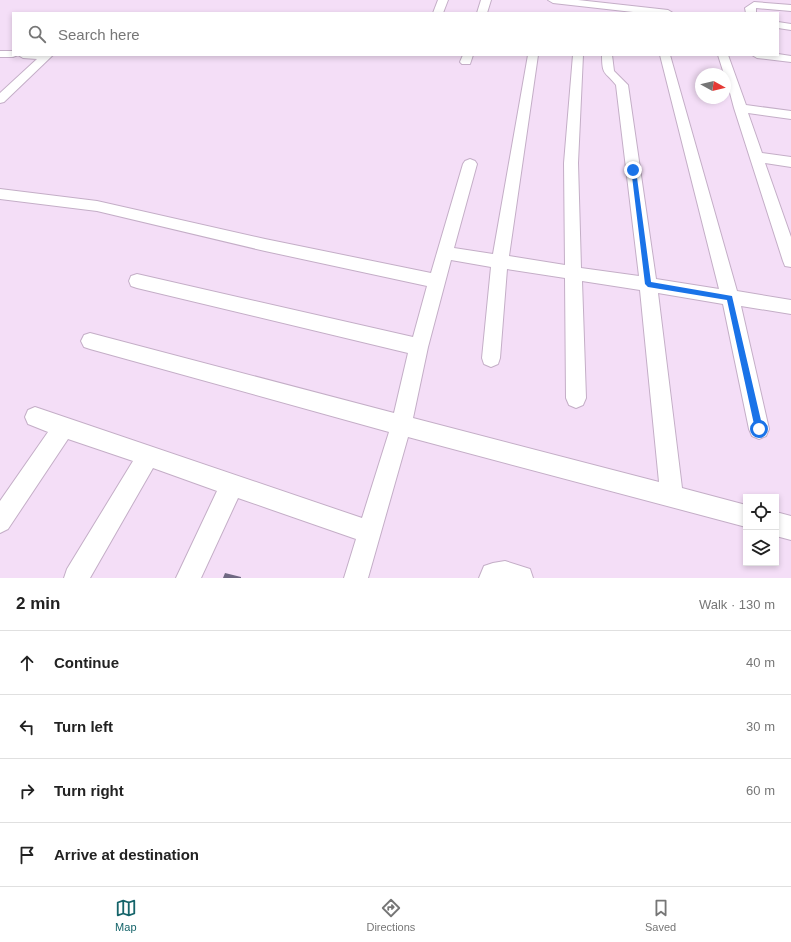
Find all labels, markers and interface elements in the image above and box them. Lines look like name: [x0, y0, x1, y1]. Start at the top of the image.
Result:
search box: [12, 12, 779, 56]
icon: search: [26, 23, 48, 45]
text: Search here: [58, 26, 140, 43]
north arrow: [695, 68, 731, 104]
route end: [624, 161, 642, 179]
route start: [750, 420, 768, 438]
map controls: [743, 494, 779, 566]
button: locate: [743, 494, 779, 530]
button: layers: [743, 530, 779, 566]
text: 2 min: [16, 594, 60, 613]
text: Walk · 130 m: [699, 597, 775, 612]
icon: ahead: [16, 652, 38, 674]
text: Continue: [54, 654, 119, 671]
text: 40 m: [746, 655, 775, 670]
icon: left: [16, 716, 38, 738]
text: Turn left: [54, 718, 113, 735]
text: 30 m: [746, 719, 775, 734]
icon: right: [16, 780, 38, 802]
text: Turn right: [54, 782, 124, 799]
text: 60 m: [746, 783, 775, 798]
icon: arrive: [16, 844, 38, 866]
text: Arrive at destination: [54, 846, 199, 863]
tab: Map: [115, 897, 137, 933]
tab: Directions: [366, 897, 415, 933]
tab: Saved: [645, 897, 676, 933]

